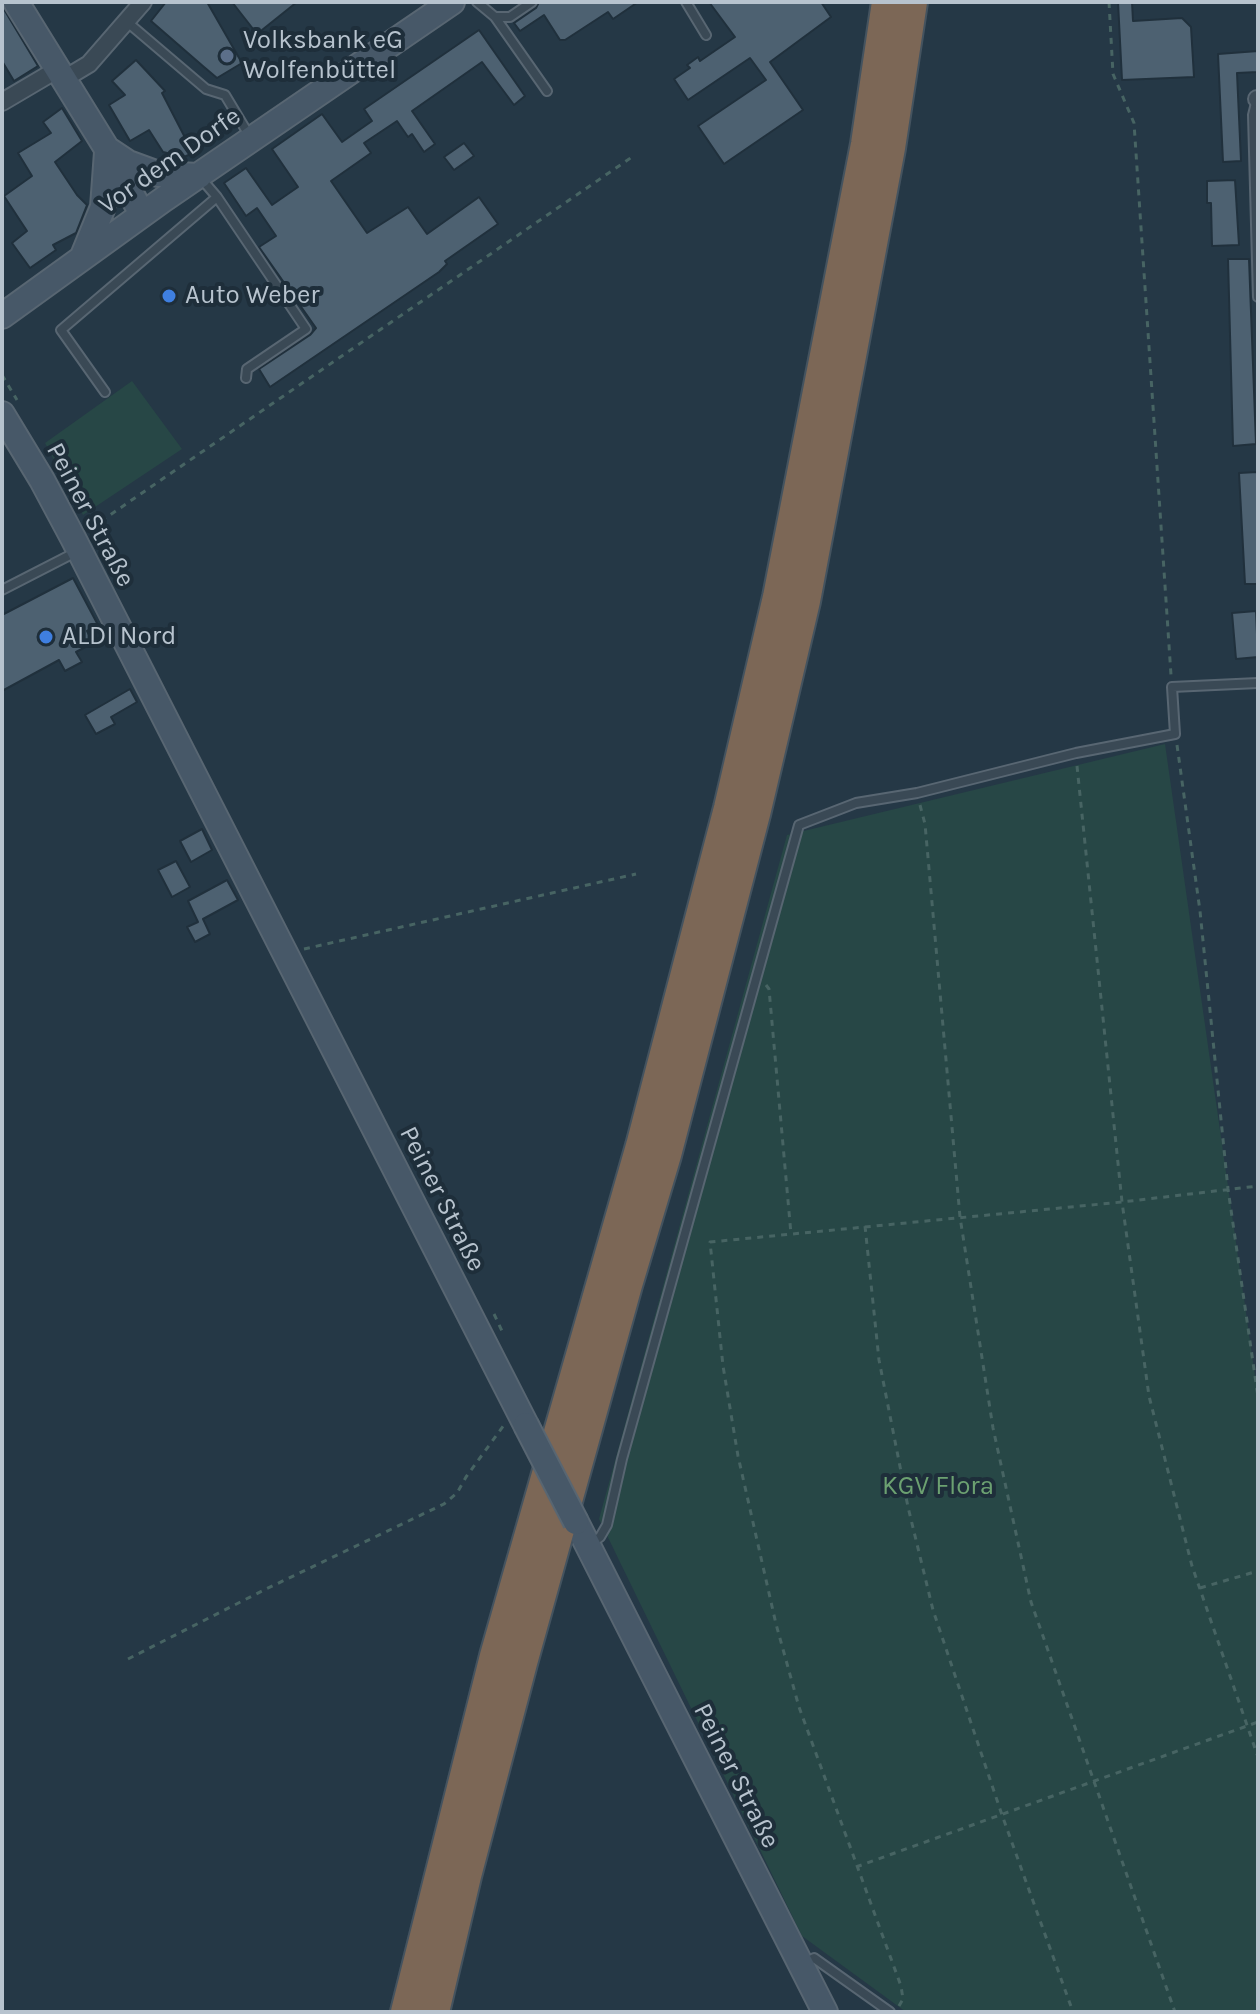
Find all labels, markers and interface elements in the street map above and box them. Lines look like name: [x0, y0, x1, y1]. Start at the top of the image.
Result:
place label: Volksbank eG Wolfenbüttel: [243, 25, 403, 86]
marker: Volksbank eG Wolfenbüttel: [218, 47, 236, 65]
street label: Vor dem Dorfe: [93, 101, 247, 221]
place label: Auto Weber: [185, 280, 320, 312]
marker: Auto Weber: [160, 287, 178, 305]
street label: Peiner Straße: [39, 438, 141, 592]
place label: ALDI Nord: [62, 621, 177, 653]
marker: ALDI Nord: [37, 628, 55, 646]
street label: Peiner Straße: [392, 1121, 492, 1277]
park label: KGV Flora: [882, 1471, 994, 1503]
street label: Peiner Straße: [686, 1698, 786, 1854]

